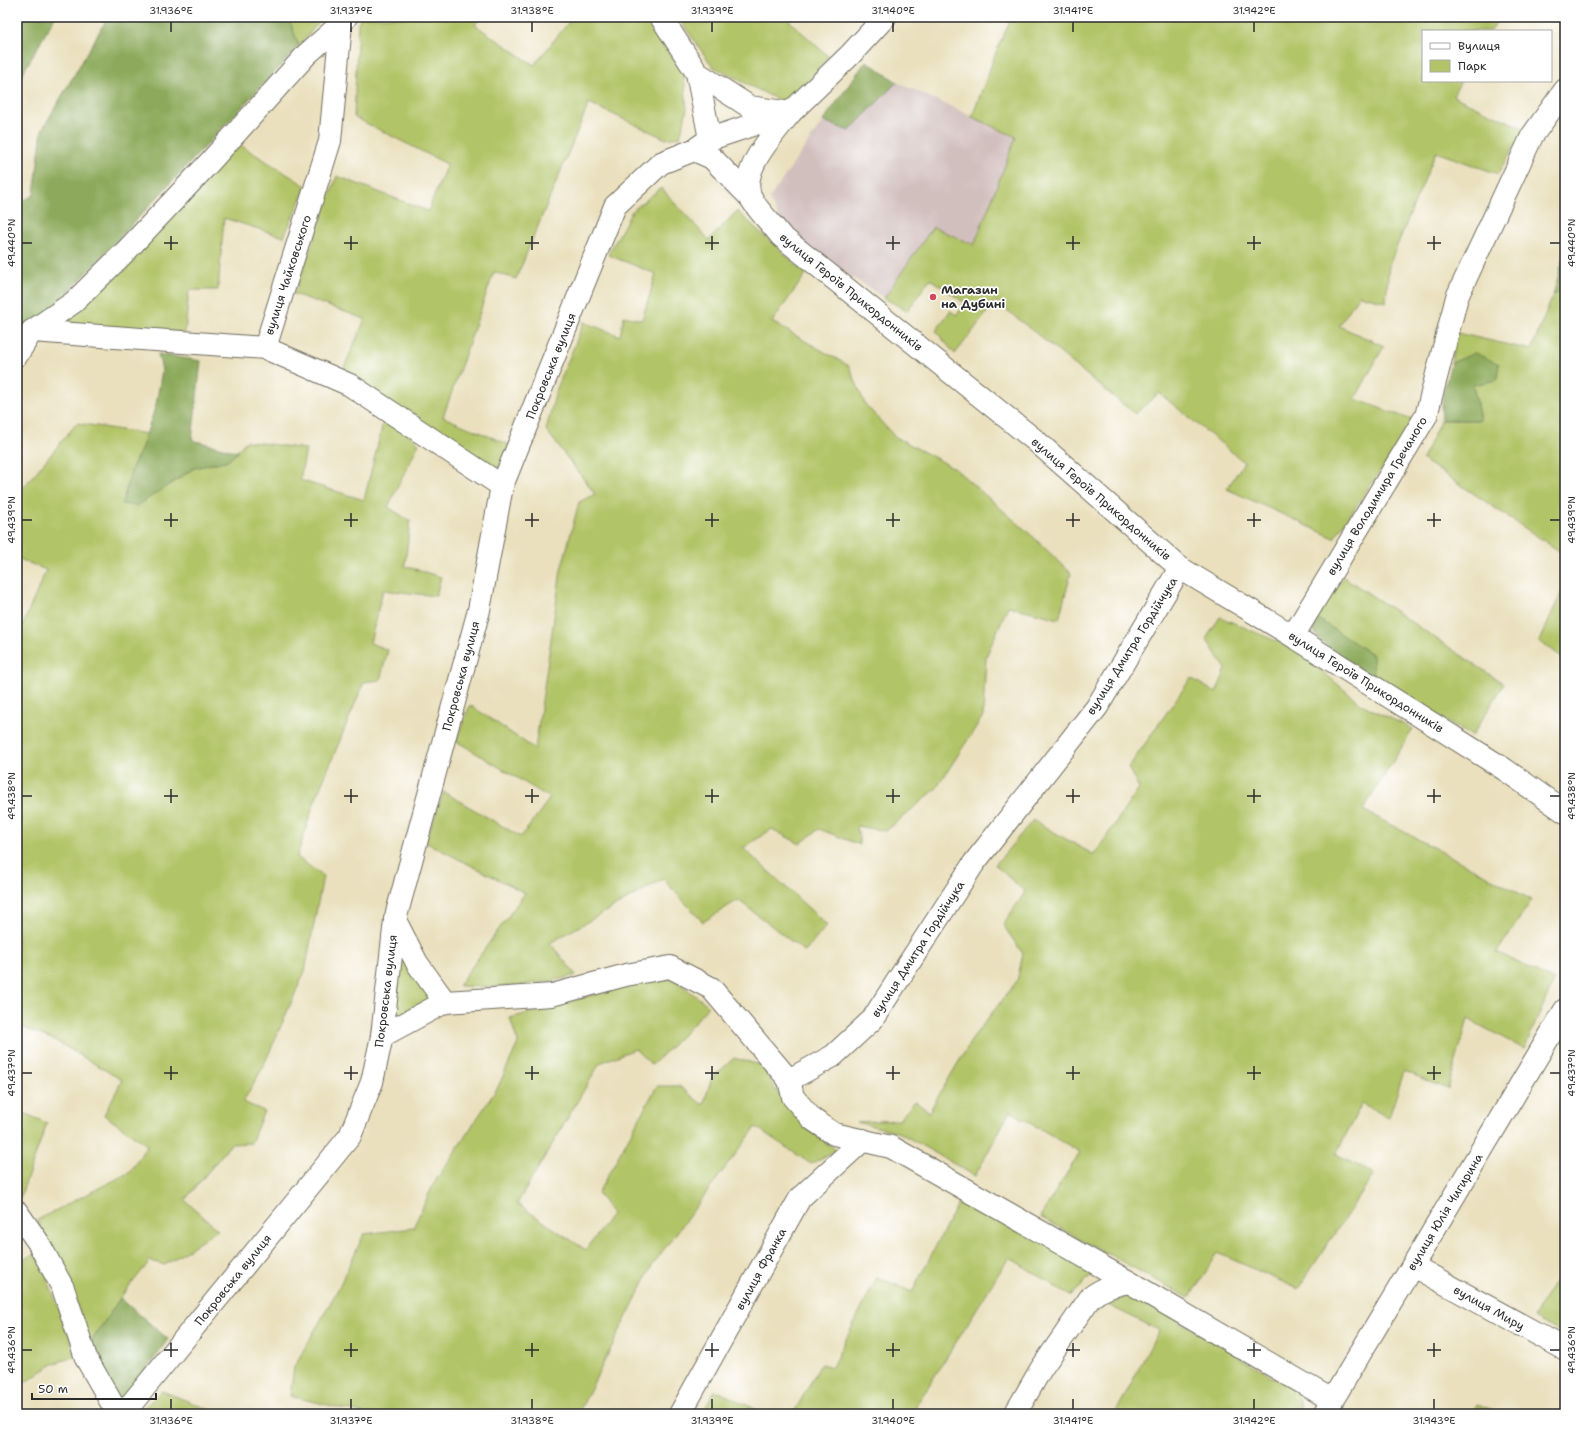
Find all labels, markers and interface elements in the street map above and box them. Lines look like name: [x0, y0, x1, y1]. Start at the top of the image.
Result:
text: 31.936°E: [149, 4, 193, 17]
text: 31.937°E: [330, 4, 372, 17]
text: 31.938°E: [510, 4, 554, 17]
text: 31.939°E: [690, 4, 734, 17]
text: 31.940°E: [871, 4, 915, 17]
text: 31.941°E: [1053, 4, 1093, 17]
text: 31.942°E: [1232, 4, 1276, 17]
legend: [1422, 30, 1552, 82]
text: Вулиця: [1458, 38, 1500, 54]
text: Парк: [1458, 58, 1487, 74]
street label: вулиця Чайковського: [261, 213, 315, 337]
text: 49.440°N: [5, 219, 18, 267]
text: 49.440°N: [1565, 219, 1578, 267]
street label: вулиця Героїв Прикордонників: [776, 229, 926, 355]
place label: Магазин на Дубині: [941, 282, 1006, 312]
marker: Магазин на Дубині: [928, 292, 938, 302]
street label: Покровська вулиця: [522, 310, 580, 422]
street label: вулиця Володимира Гречаного: [1323, 414, 1431, 578]
street label: вулиця Героїв Прикордонників: [1028, 434, 1174, 564]
text: 49.439°N: [5, 496, 18, 544]
text: 49.439°N: [1565, 496, 1578, 544]
street label: вулиця Дмитра Гордійчука: [1083, 574, 1181, 718]
street label: Покровська вулиця: [439, 619, 483, 733]
street label: вулиця Героїв Прикордонників: [1286, 628, 1446, 736]
text: 49.438°N: [5, 772, 18, 820]
text: 49.438°N: [1565, 772, 1578, 820]
street label: вулиця Дмитра Гордійчука: [868, 877, 969, 1020]
street label: Покровська вулиця: [371, 934, 401, 1048]
text: 49.437°N: [5, 1049, 18, 1097]
text: 49.437°N: [1565, 1049, 1578, 1097]
street label: вулиця Юлія Чигирина: [1404, 1150, 1487, 1274]
street label: вулиця Франка: [732, 1225, 790, 1313]
street label: Покровська вулиця: [191, 1231, 275, 1329]
street label: вулиця Миру: [1451, 1282, 1527, 1334]
text: 49.436°N: [5, 1326, 18, 1374]
text: 49.436°N: [1565, 1326, 1578, 1374]
scale bar: [32, 1375, 156, 1401]
text: 50 m: [38, 1381, 68, 1397]
text: 31.936°E: [149, 1414, 193, 1427]
text: 31.937°E: [330, 1414, 372, 1427]
text: 31.938°E: [510, 1414, 554, 1427]
text: 31.939°E: [690, 1414, 734, 1427]
text: 31.940°E: [871, 1414, 915, 1427]
text: 31.941°E: [1053, 1414, 1093, 1427]
text: 31.942°E: [1232, 1414, 1276, 1427]
text: 31.943°E: [1412, 1414, 1456, 1427]

